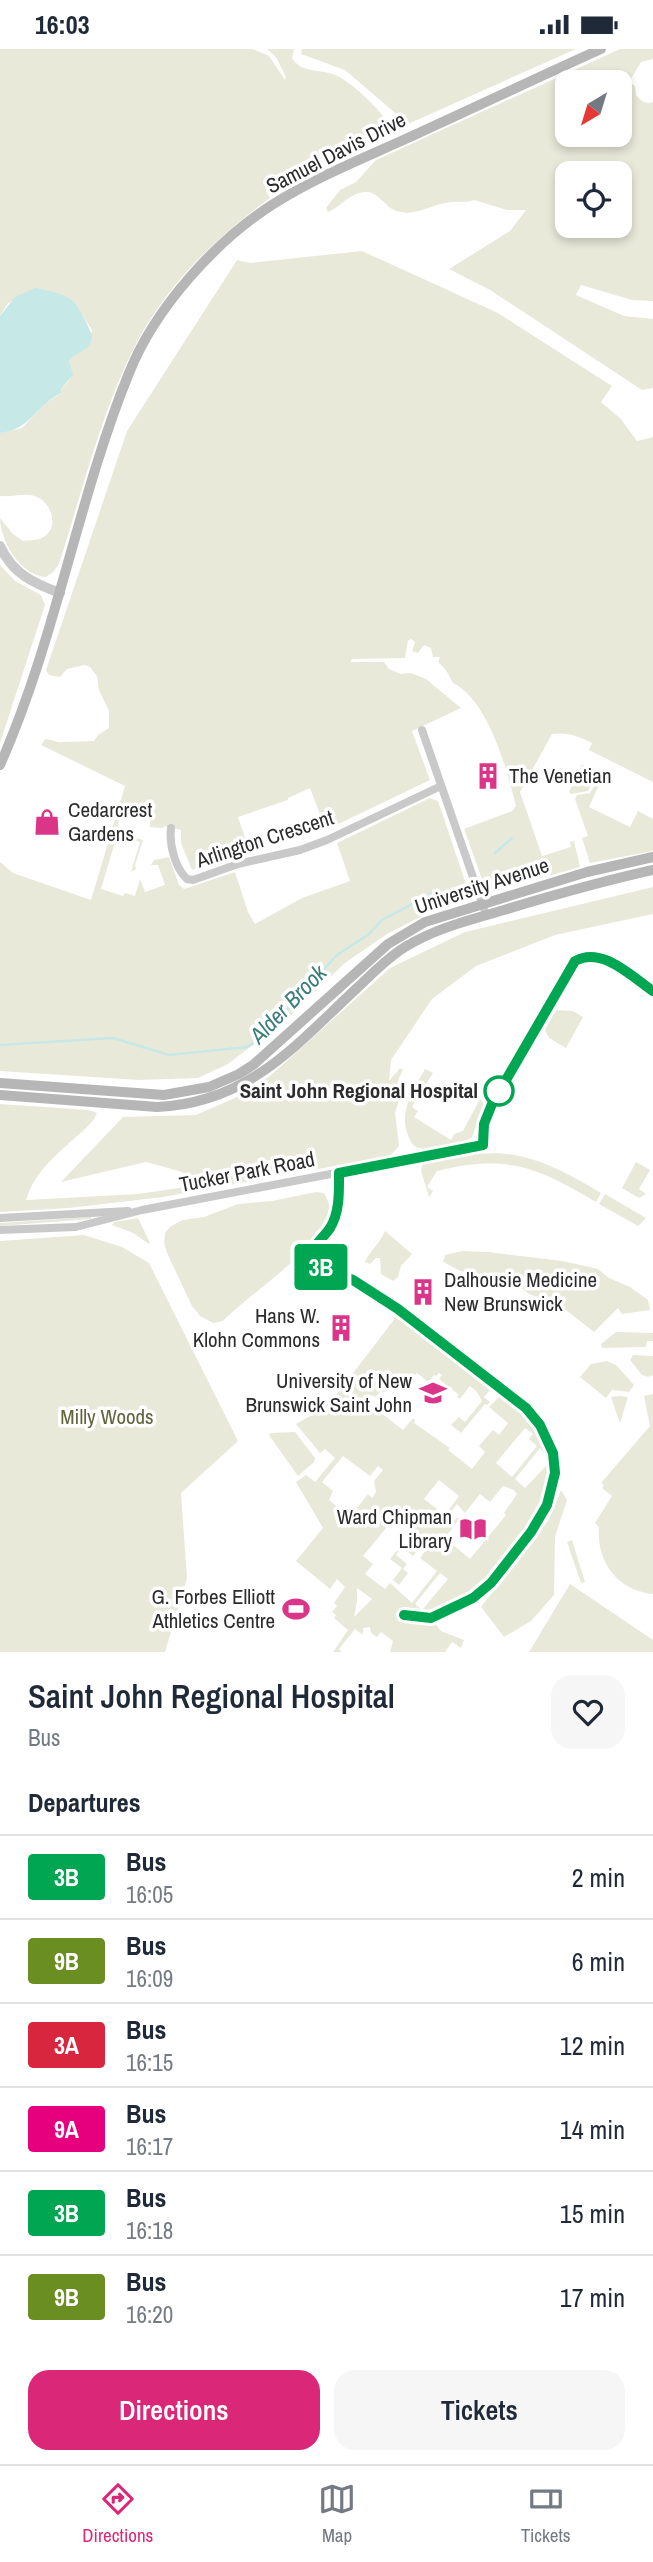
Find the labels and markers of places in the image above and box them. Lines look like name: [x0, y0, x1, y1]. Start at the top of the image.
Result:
building icon: The Venetian: [473, 761, 503, 791]
place label: The Venetian: [509, 761, 611, 790]
place label: Cedarcrest Gardens: [68, 795, 152, 848]
shop icon: Cedarcrest Gardens: [32, 807, 62, 837]
place label: Saint John Regional Hospital: [240, 1076, 478, 1105]
marker: Saint John Regional Hospital: [484, 1076, 514, 1106]
place label: Dalhousie Medicine New Brunswick: [444, 1265, 597, 1318]
building icon: Dalhousie Medicine New Brunswick: [408, 1277, 438, 1307]
place label: Hans W. Klohn Commons: [193, 1301, 320, 1354]
building icon: Hans W. Klohn Commons: [326, 1313, 356, 1343]
place label: University of New Brunswick Saint John: [245, 1366, 413, 1419]
school or university icon: University of New Brunswick Saint John: [418, 1378, 448, 1408]
place label: Ward Chipman Library: [337, 1502, 452, 1555]
library icon: Ward Chipman Library: [458, 1514, 488, 1544]
place label: G. Forbes Elliott Athletics Centre: [151, 1582, 275, 1635]
sports icon: G. Forbes Elliott Athletics Centre: [281, 1594, 311, 1624]

